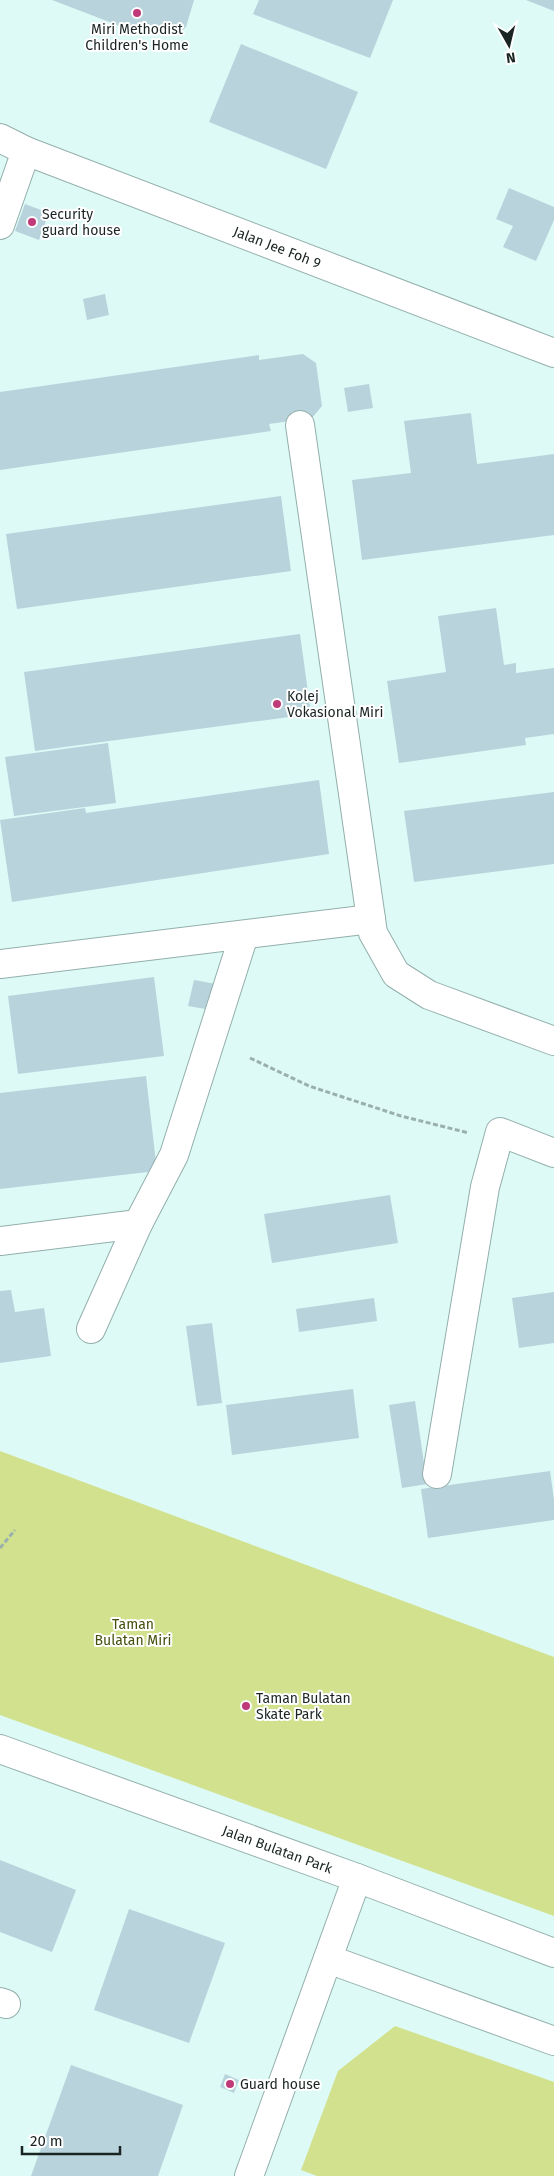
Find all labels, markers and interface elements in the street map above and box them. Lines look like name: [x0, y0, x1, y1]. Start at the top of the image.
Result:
marker: Miri Methodist Children's Home: [131, 7, 143, 19]
north arrow: [484, 20, 534, 70]
place label: Miri Methodist Children's Home: [85, 21, 189, 54]
text: N: [505, 48, 517, 66]
place label: Security guard house: [42, 206, 121, 239]
marker: Security guard house: [26, 216, 38, 228]
street label: Jalan Jee Foh 9: [231, 223, 323, 272]
place label: Kolej Vokasional Miri: [287, 688, 383, 721]
marker: Kolej Vokasional Miri: [271, 698, 283, 710]
park label: Taman Bulatan Miri: [95, 1616, 172, 1649]
place label: Taman Bulatan Skate Park: [256, 1690, 351, 1723]
marker: Taman Bulatan Skate Park: [240, 1700, 252, 1712]
street label: Jalan Bulatan Park: [220, 1822, 336, 1877]
place label: Guard house: [240, 2076, 320, 2093]
marker: Guard house: [224, 2078, 236, 2090]
scale bar: [22, 2124, 120, 2156]
text: 20 m: [30, 2132, 63, 2150]

